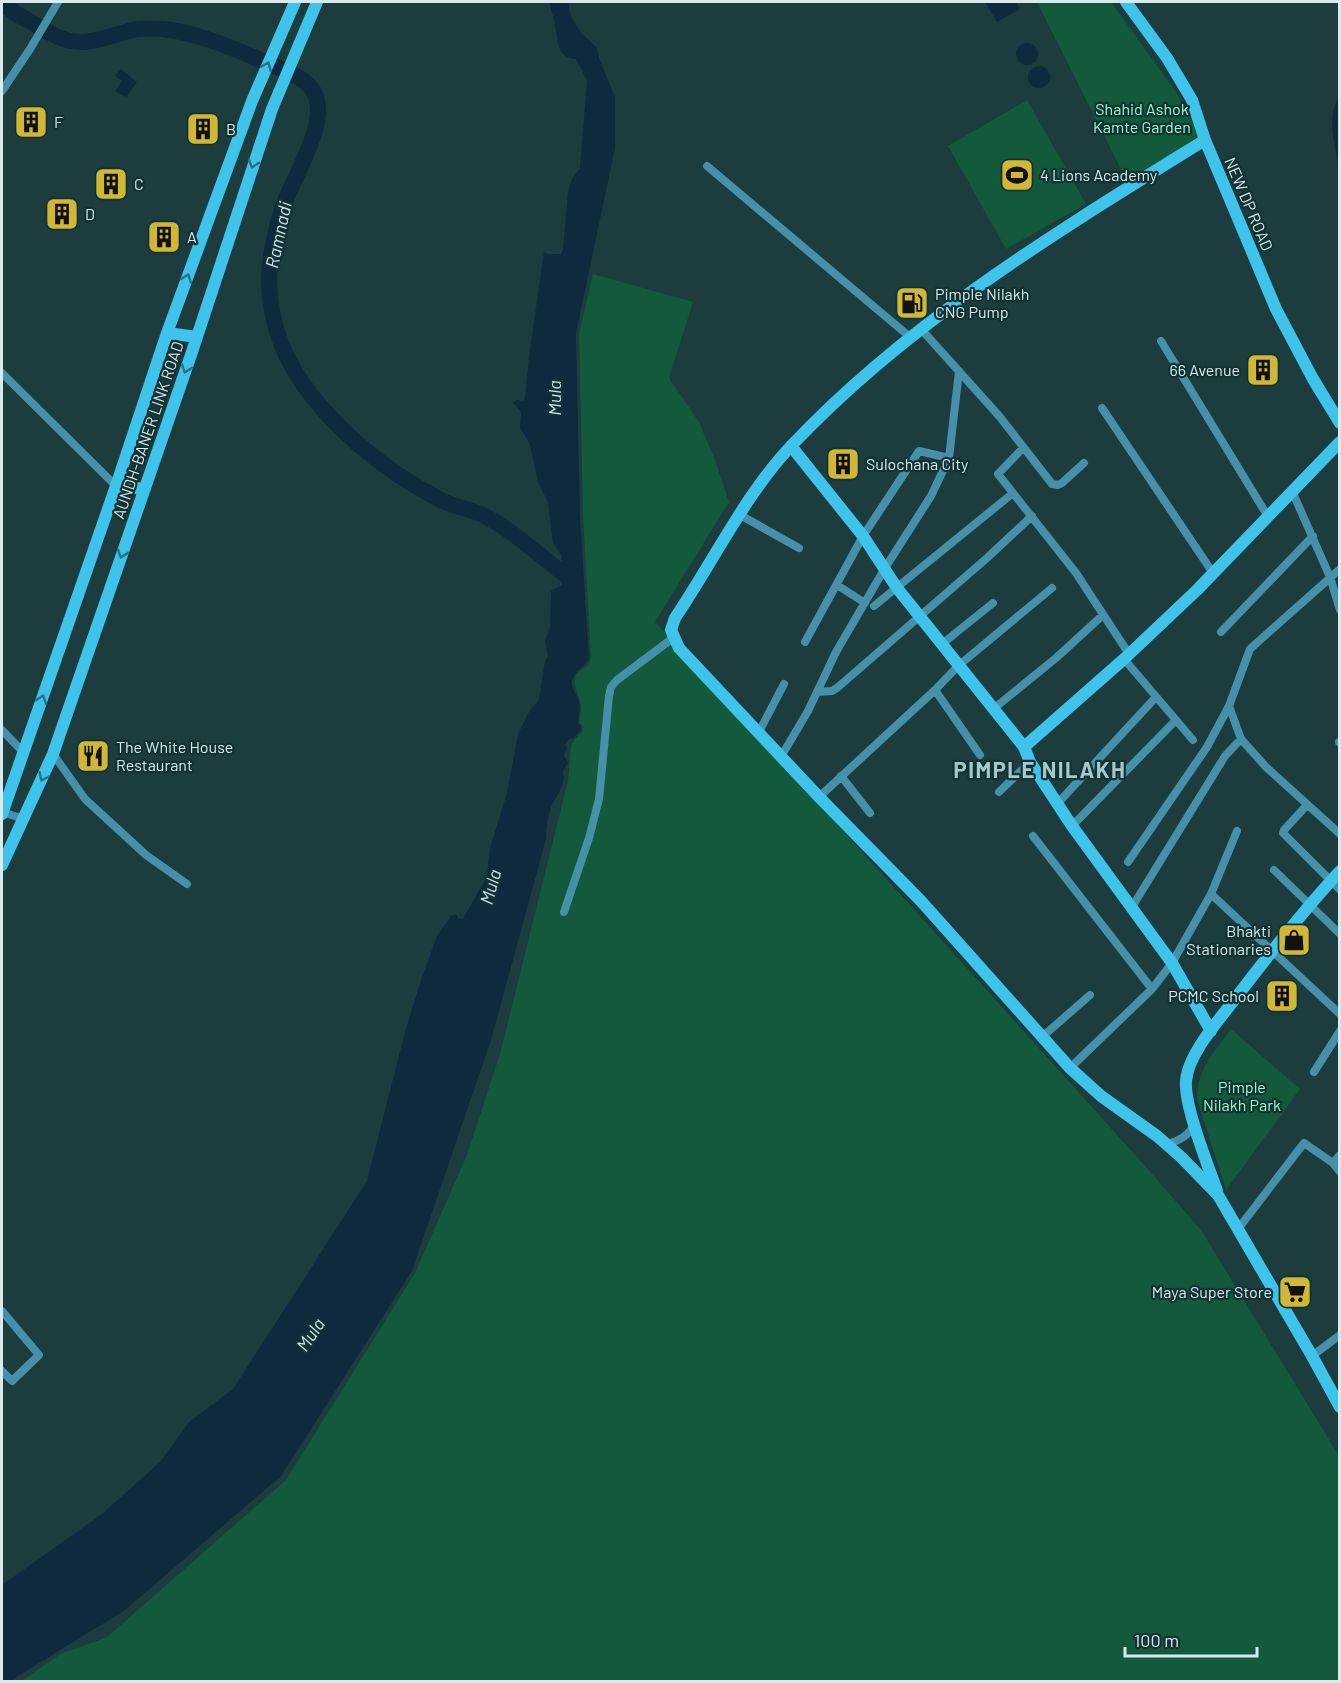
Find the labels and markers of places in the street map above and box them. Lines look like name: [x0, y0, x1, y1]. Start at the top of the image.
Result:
building icon: F: [13, 104, 49, 140]
building icon: B: [185, 111, 221, 147]
place label: F: [54, 112, 63, 131]
place label: B: [226, 119, 236, 138]
sports icon: 4 Lions Academy: [999, 157, 1035, 193]
place label: 4 Lions Academy: [1040, 165, 1158, 184]
building icon: C: [93, 166, 129, 202]
place label: C: [134, 174, 144, 193]
building icon: D: [44, 196, 80, 232]
place label: D: [85, 204, 95, 223]
building icon: A: [146, 219, 182, 255]
place label: A: [187, 227, 197, 246]
place label: Pimple Nilakh CNG Pump: [935, 284, 1029, 321]
fuel station icon: Pimple Nilakh CNG Pump: [894, 285, 930, 321]
building icon: 66 Avenue: [1245, 352, 1281, 388]
place label: 66 Avenue: [1169, 360, 1240, 379]
building icon: Sulochana City: [825, 446, 861, 482]
place label: Sulochana City: [866, 454, 969, 473]
place label: The White House Restaurant: [116, 737, 233, 774]
restaurant icon: The White House Restaurant: [75, 738, 111, 774]
place label: Bhakti Stationaries: [1186, 921, 1271, 958]
shop icon: Bhakti Stationaries: [1276, 922, 1312, 958]
building icon: PCMC School: [1264, 978, 1300, 1014]
place label: PCMC School: [1168, 986, 1259, 1005]
supermarket icon: Maya Super Store: [1277, 1274, 1313, 1310]
place label: Maya Super Store: [1152, 1282, 1272, 1301]

